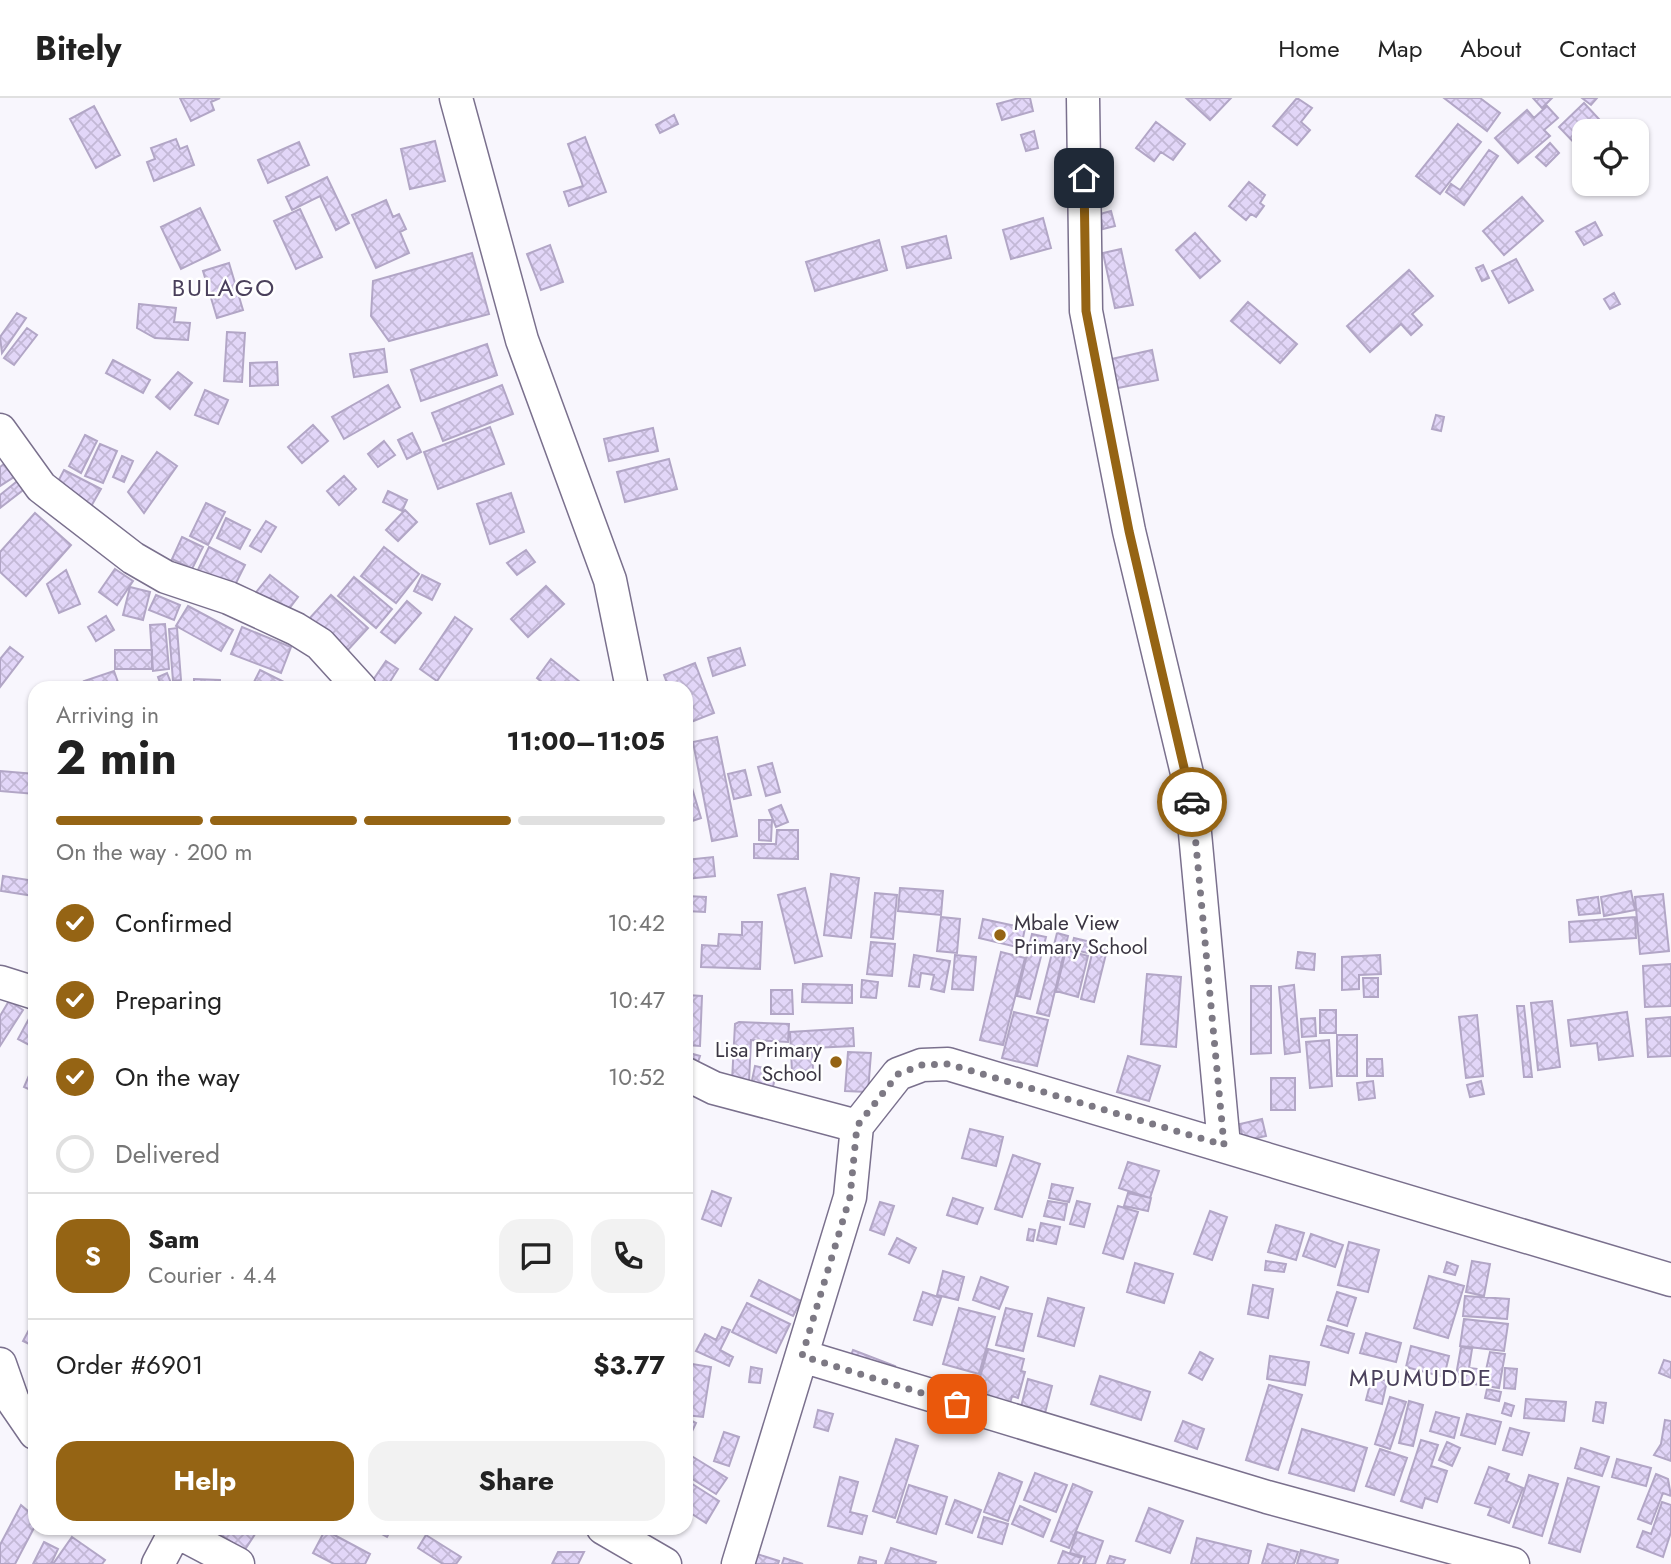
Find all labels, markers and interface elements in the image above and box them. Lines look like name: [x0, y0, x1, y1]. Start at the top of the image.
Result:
text: Bitely: [35, 25, 122, 72]
text: Home: [1278, 31, 1340, 66]
text: Map: [1378, 31, 1422, 66]
text: About: [1460, 31, 1521, 66]
text: Contact: [1559, 31, 1636, 66]
map controls: [1572, 119, 1649, 196]
button: locate: [1572, 119, 1649, 196]
pin: [1054, 148, 1114, 208]
icon: home: [1065, 159, 1103, 197]
district label: BULAGO: [172, 270, 276, 305]
text: Arriving in: [56, 698, 159, 732]
text: 11:00–11:05: [507, 722, 665, 760]
text: 2 min: [56, 725, 177, 791]
courier: [1157, 767, 1227, 837]
icon: car: [1173, 783, 1211, 821]
text: On the way · 200 m: [56, 835, 252, 869]
icon: check: [56, 904, 94, 942]
text: Confirmed: [115, 904, 232, 942]
text: 10:42: [607, 906, 665, 940]
place label: Mbale View Primary School: [1014, 908, 1148, 962]
marker: Mbale View Primary School: [992, 927, 1008, 943]
icon: check: [56, 981, 94, 1019]
text: Preparing: [115, 981, 222, 1019]
text: 10:47: [608, 983, 665, 1017]
place label: Lisa Primary School: [715, 1035, 823, 1089]
marker: Lisa Primary School: [828, 1054, 844, 1070]
icon: check: [56, 1058, 94, 1096]
text: On the way: [115, 1058, 240, 1096]
text: 10:52: [608, 1060, 665, 1094]
text: Delivered: [115, 1135, 220, 1173]
button: chat: [499, 1219, 573, 1293]
button: phone: [591, 1219, 665, 1293]
text: Sam: [148, 1220, 200, 1258]
text: S: [85, 1237, 101, 1275]
text: Courier · 4.4: [148, 1258, 276, 1292]
text: Order #6901: [56, 1346, 203, 1384]
text: $3.77: [593, 1346, 665, 1384]
district label: MPUMUDDE: [1349, 1360, 1493, 1395]
pin: [927, 1374, 987, 1434]
icon: bag: [938, 1385, 976, 1423]
button: Help: [56, 1441, 354, 1521]
button: Share: [368, 1441, 665, 1521]

